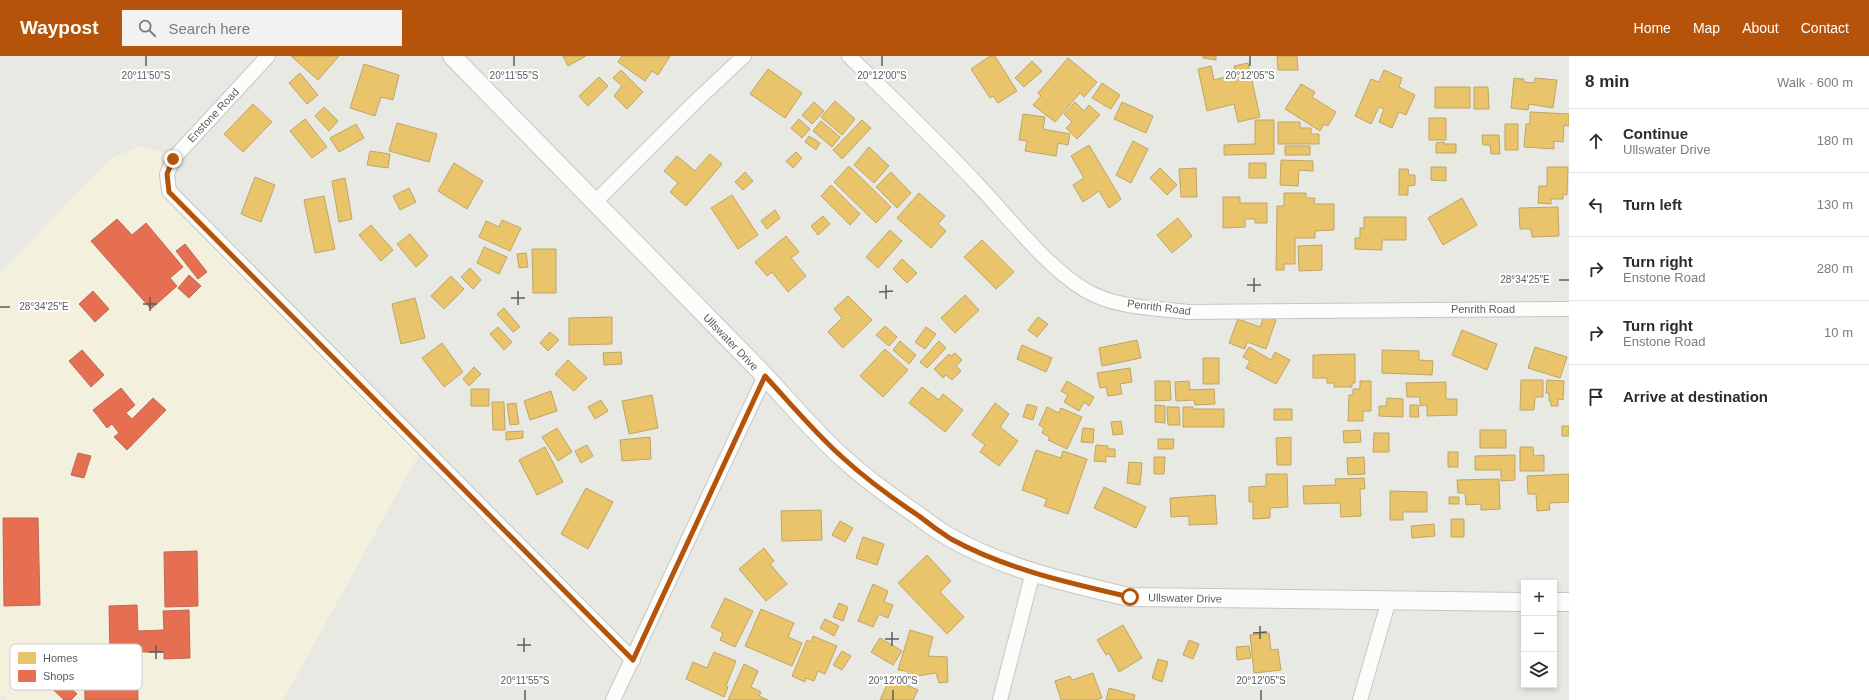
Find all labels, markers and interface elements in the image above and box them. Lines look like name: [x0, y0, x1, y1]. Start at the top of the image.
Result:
search box: [122, 10, 402, 46]
text: Waypost: [20, 17, 98, 38]
icon: search: [136, 17, 158, 39]
text: Search here: [168, 20, 250, 37]
text: Home: [1634, 20, 1671, 36]
text: Map: [1693, 20, 1720, 36]
text: About: [1742, 20, 1779, 36]
text: Contact: [1801, 20, 1849, 36]
text: 20°11'50"S: [122, 70, 171, 81]
text: 20°11'55"S: [490, 70, 539, 81]
text: 20°12'00"S: [857, 70, 907, 81]
text: 20°12'05"S: [1225, 70, 1275, 81]
text: 8 min: [1585, 72, 1629, 91]
text: Walk · 600 m: [1777, 75, 1853, 90]
street label: Enstone Road: [185, 85, 241, 145]
text: Continue: [1623, 125, 1688, 142]
icon: ahead: [1585, 130, 1607, 152]
text: 180 m: [1817, 133, 1853, 148]
text: Ullswater Drive: [1623, 142, 1710, 157]
route end: [164, 150, 182, 168]
icon: left: [1585, 194, 1607, 216]
text: Turn left: [1623, 196, 1682, 213]
text: 130 m: [1817, 197, 1853, 212]
text: Turn right: [1623, 253, 1693, 270]
icon: right: [1585, 258, 1607, 280]
text: 280 m: [1817, 261, 1853, 276]
text: Enstone Road: [1623, 270, 1705, 285]
text: 28°34'25"E: [1500, 274, 1550, 285]
street label: Penrith Road: [1126, 297, 1192, 317]
text: 28°34'25"E: [19, 301, 69, 312]
street label: Penrith Road: [1451, 303, 1515, 315]
street label: Ullswater Drive: [701, 311, 761, 373]
text: Turn right: [1623, 317, 1693, 334]
icon: right: [1585, 322, 1607, 344]
text: 10 m: [1824, 325, 1853, 340]
text: Enstone Road: [1623, 334, 1705, 349]
icon: arrive: [1585, 386, 1607, 408]
text: Arrive at destination: [1623, 388, 1768, 405]
map controls: [1521, 580, 1557, 688]
button: +: [1521, 580, 1557, 616]
route start: [1121, 588, 1139, 606]
street label: Ullswater Drive: [1148, 591, 1222, 605]
button: −: [1521, 616, 1557, 652]
legend: [10, 644, 142, 690]
text: Homes: [43, 652, 78, 664]
button: layers: [1521, 652, 1557, 688]
text: Shops: [43, 670, 75, 682]
text: 20°11'55"S: [501, 675, 550, 686]
text: 20°12'00"S: [868, 675, 918, 686]
text: 20°12'05"S: [1236, 675, 1286, 686]

